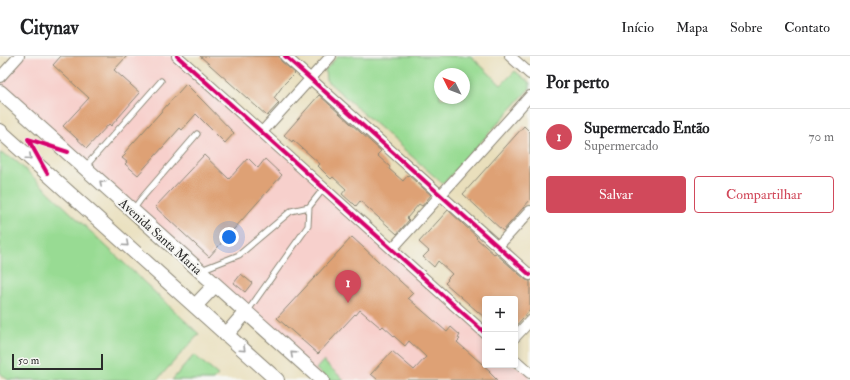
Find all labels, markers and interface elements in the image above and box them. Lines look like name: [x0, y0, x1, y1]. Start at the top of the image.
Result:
text: Citynav: [20, 16, 79, 40]
text: Início: [621, 19, 654, 36]
text: Mapa: [676, 19, 708, 36]
text: Sobre: [730, 19, 762, 36]
text: Contato: [784, 19, 830, 36]
north arrow: [434, 68, 470, 104]
text: Por perto: [546, 72, 609, 93]
text: Supermercado Então: [584, 119, 710, 138]
text: 1: [557, 129, 561, 145]
text: 70 m: [809, 129, 834, 145]
text: Supermercado: [584, 138, 658, 154]
one-way arrow: [24, 152, 32, 159]
button: Salvar: [546, 176, 686, 213]
button: Compartilhar: [694, 176, 834, 213]
one-way arrow: [99, 181, 107, 188]
street label: Avenida Santa Maria: [115, 195, 206, 279]
your location: [219, 227, 239, 247]
one-way arrow: [121, 239, 128, 246]
pin: 1: [335, 270, 361, 303]
map controls: [482, 296, 518, 368]
button: +: [482, 296, 518, 332]
button: −: [482, 332, 518, 368]
one-way arrow: [238, 345, 246, 352]
one-way arrow: [290, 351, 298, 359]
scale bar: [12, 352, 103, 371]
text: 50 m: [18, 354, 39, 367]

